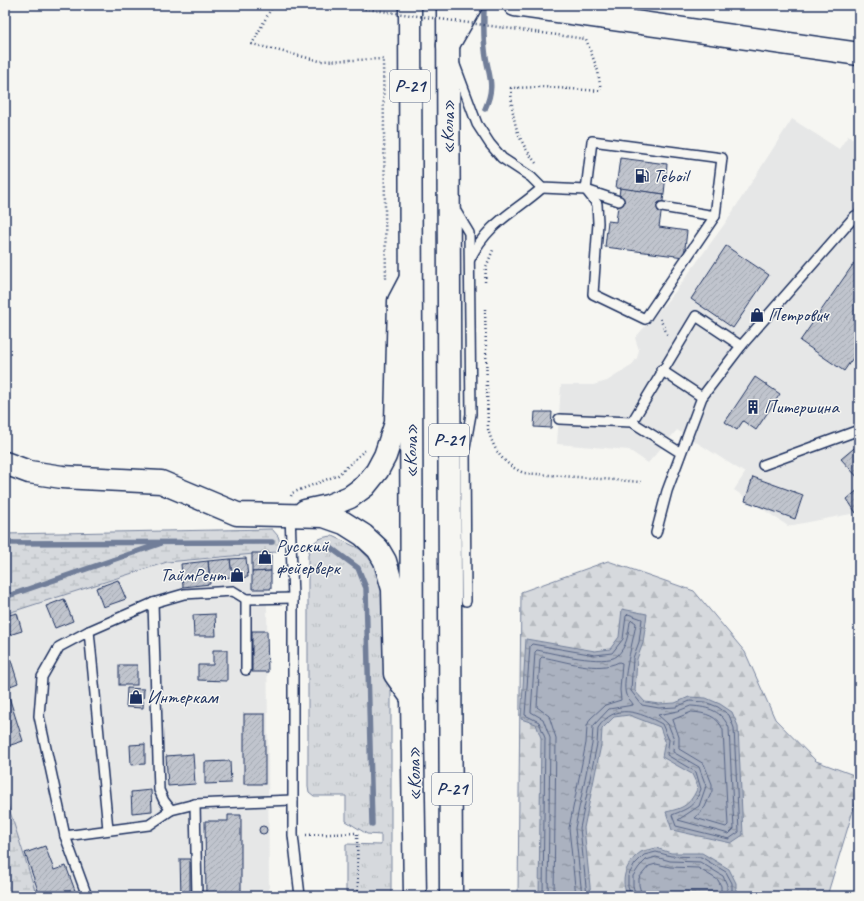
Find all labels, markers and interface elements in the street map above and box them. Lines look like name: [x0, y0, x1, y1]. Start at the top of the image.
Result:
road number: Р-21: [390, 70, 430, 102]
street label: «Кола»: [436, 100, 460, 154]
place label: Teboil: [653, 164, 692, 188]
fuel station icon: Teboil: [634, 168, 650, 184]
place label: Петрович: [768, 303, 830, 327]
shop icon: Петрович: [749, 307, 765, 323]
place label: Питершина: [764, 395, 840, 419]
building icon: Питершина: [745, 399, 761, 415]
street label: «Кола»: [399, 424, 423, 478]
road number: Р-21: [429, 424, 469, 456]
place label: Русский фейерверк: [276, 534, 342, 580]
shop icon: Русский фейерверк: [257, 549, 273, 565]
place label: ТаймРент: [160, 563, 227, 587]
shop icon: ТаймРент: [229, 567, 245, 583]
place label: Интеркам: [147, 685, 219, 709]
shop icon: Интеркам: [128, 689, 144, 705]
street label: «Кола»: [402, 746, 426, 802]
road number: Р-21: [432, 773, 472, 805]

